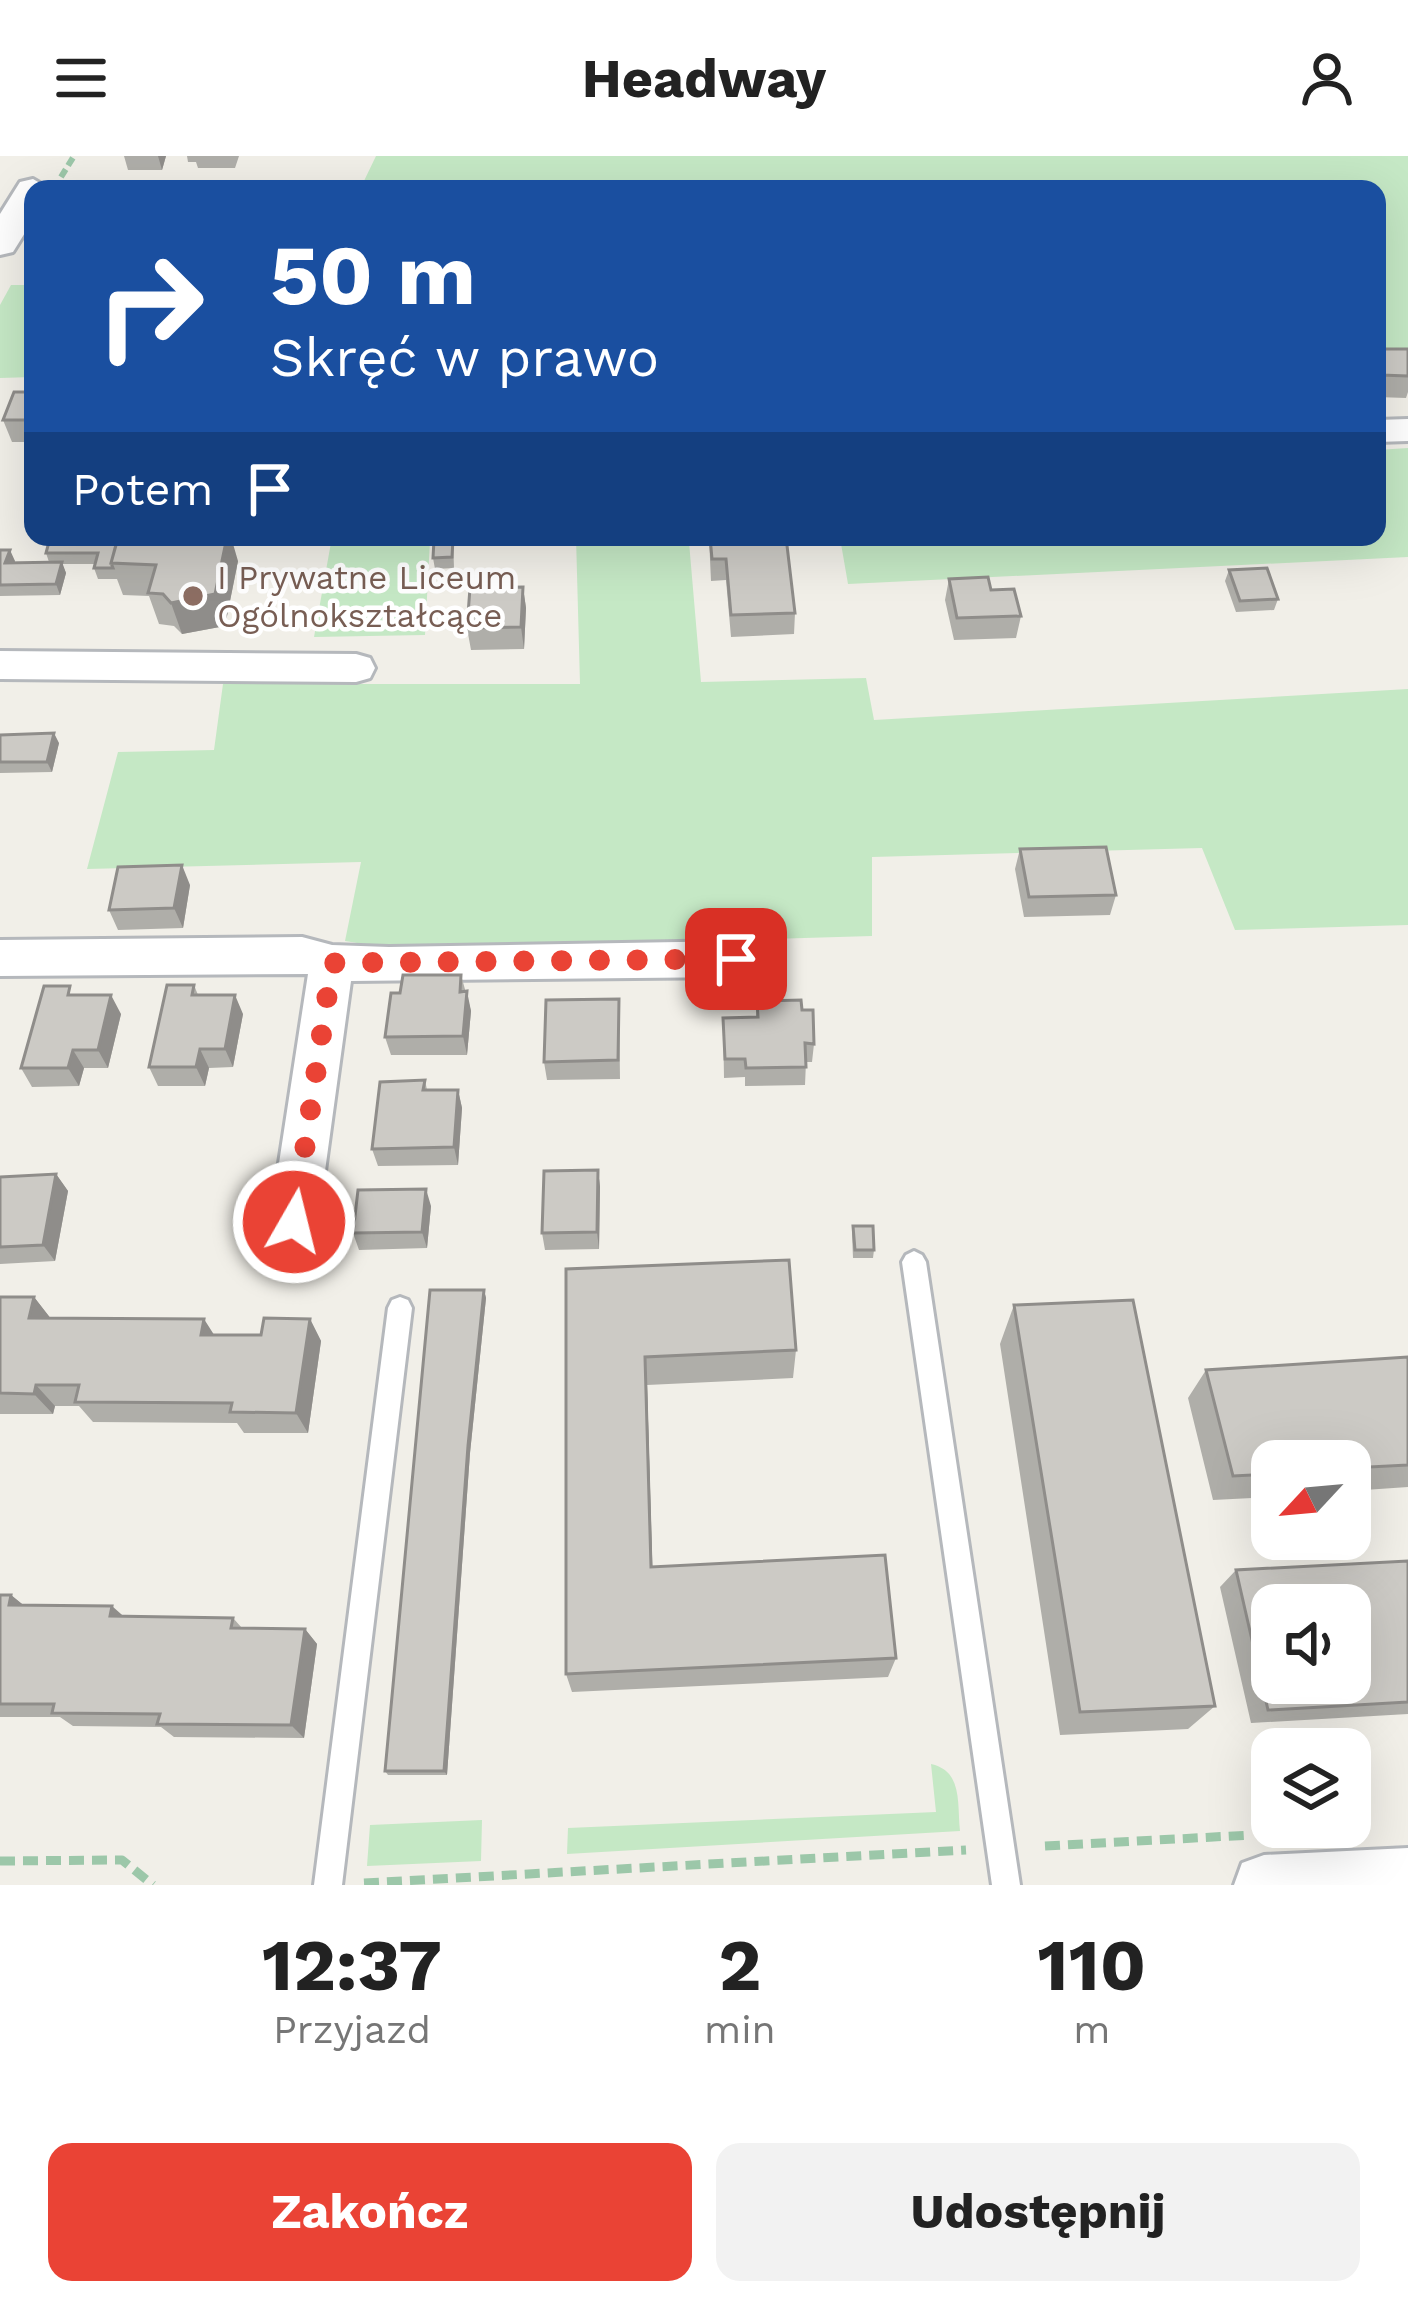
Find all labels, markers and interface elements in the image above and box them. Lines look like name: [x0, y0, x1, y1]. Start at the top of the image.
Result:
icon: menu: [48, 45, 114, 111]
icon: person: [1294, 45, 1360, 111]
text: Headway: [582, 47, 826, 110]
text: 50 m: [270, 226, 476, 324]
icon: right: [72, 228, 228, 384]
text: Skręć w prawo: [270, 326, 659, 389]
icon: arrive: [237, 456, 303, 522]
text: Potem: [72, 463, 213, 516]
place label: I Prywatne Liceum Ogólnokształcące: [217, 558, 516, 635]
marker: I Prywatne Liceum Ogólnokształcące: [180, 583, 206, 609]
pin: [685, 908, 787, 1010]
icon: arrive: [703, 926, 769, 992]
position arrow: [231, 1159, 357, 1285]
north arrow: [1251, 1440, 1371, 1560]
map controls: [1251, 1440, 1371, 1848]
button: sound: [1251, 1584, 1371, 1704]
button: layers: [1251, 1728, 1371, 1848]
text: 12:37: [262, 1923, 442, 2007]
text: 2: [718, 1923, 761, 2007]
text: 110: [1038, 1923, 1146, 2007]
text: Przyjazd: [273, 2007, 431, 2052]
text: min: [704, 2007, 776, 2052]
text: m: [1073, 2007, 1110, 2052]
button: Zakończ: [48, 2143, 692, 2281]
button: Udostępnij: [716, 2143, 1360, 2281]

